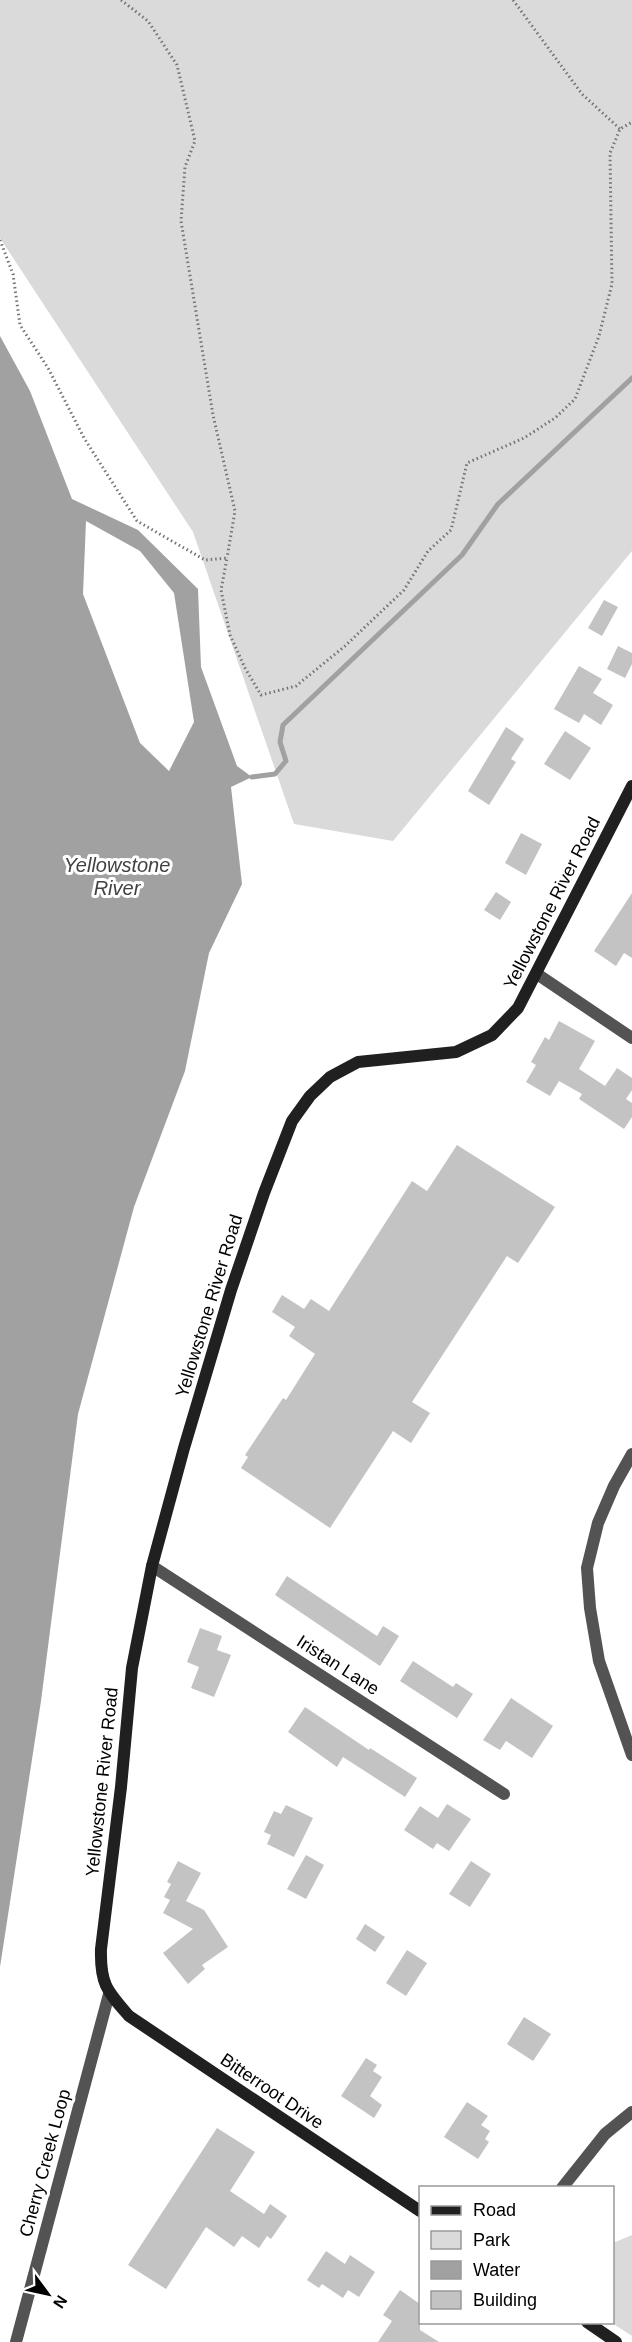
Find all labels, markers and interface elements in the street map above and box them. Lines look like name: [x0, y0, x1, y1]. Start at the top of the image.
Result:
street label: Yellowstone River Road: [500, 814, 604, 992]
water label: Yellowstone River: [64, 854, 170, 899]
street label: Yellowstone River Road: [172, 1212, 246, 1400]
street label: Iristan Lane: [293, 1631, 383, 1699]
street label: Yellowstone River Road: [82, 1686, 122, 1878]
street label: Bitterroot Drive: [217, 2049, 327, 2133]
street label: Cherry Creek Loop: [16, 2087, 74, 2239]
legend: [419, 2186, 614, 2324]
text: Road: [473, 2200, 516, 2220]
text: Park: [473, 2230, 511, 2250]
text: Water: [473, 2260, 520, 2280]
north arrow: [18, 2264, 78, 2324]
text: Building: [473, 2290, 537, 2310]
text: N: [50, 2292, 70, 2311]

